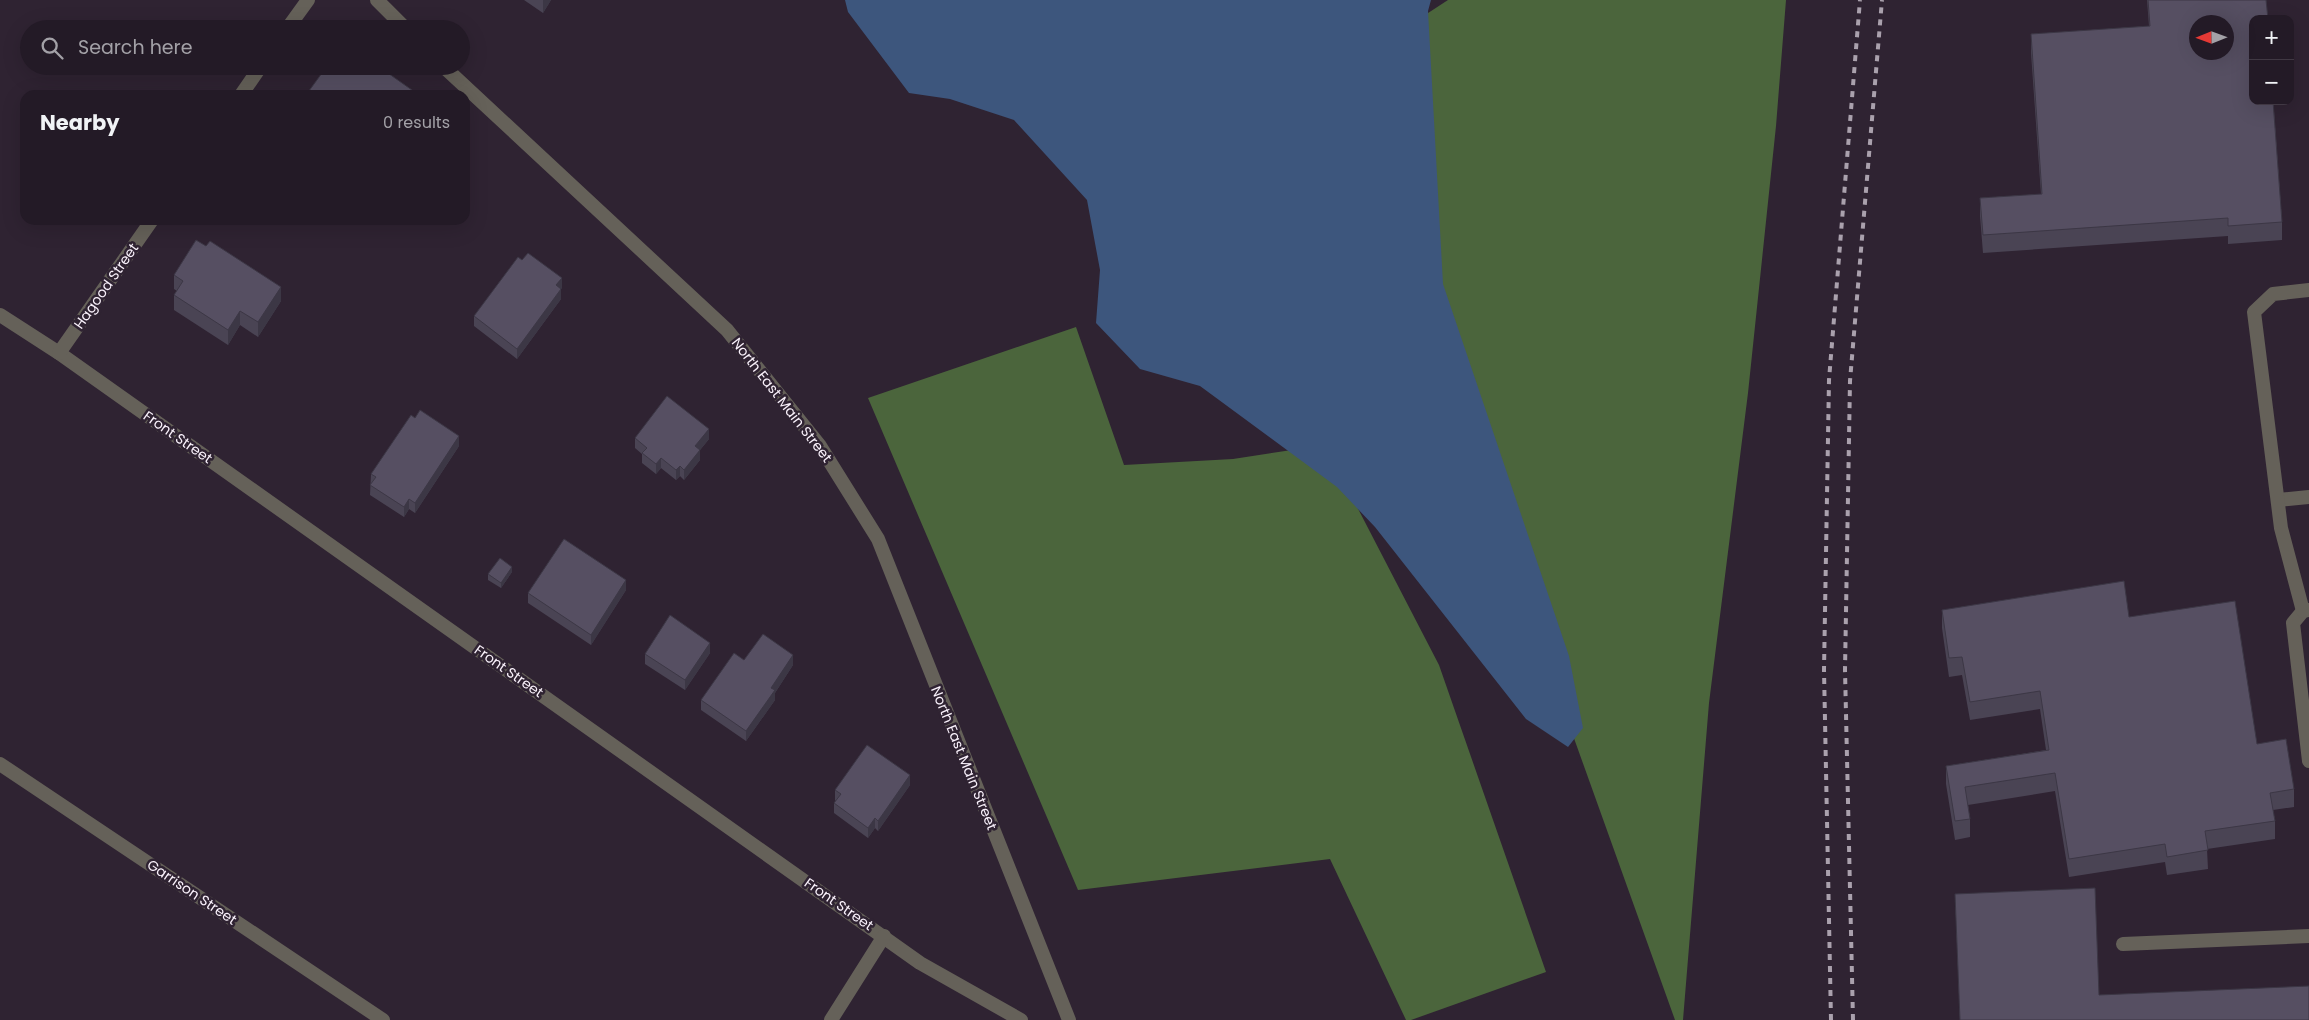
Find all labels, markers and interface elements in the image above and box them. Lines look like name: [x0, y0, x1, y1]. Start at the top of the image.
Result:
north arrow: [2189, 15, 2234, 60]
map controls: [2249, 15, 2294, 105]
button: +: [2249, 15, 2294, 60]
search box: [20, 20, 470, 75]
icon: search: [38, 34, 66, 62]
text: Search here: [78, 34, 192, 61]
button: −: [2249, 60, 2294, 105]
text: Nearby: [40, 108, 120, 137]
text: 0 results: [383, 111, 450, 134]
street label: Hagood Street: [69, 239, 143, 333]
street label: North East Main Street: [727, 333, 837, 467]
street label: Front Street: [139, 406, 217, 468]
street label: Front Street: [470, 640, 548, 702]
street label: North East Main Street: [926, 683, 1002, 833]
street label: Garrison Street: [143, 855, 241, 929]
street label: Front Street: [800, 873, 878, 935]

